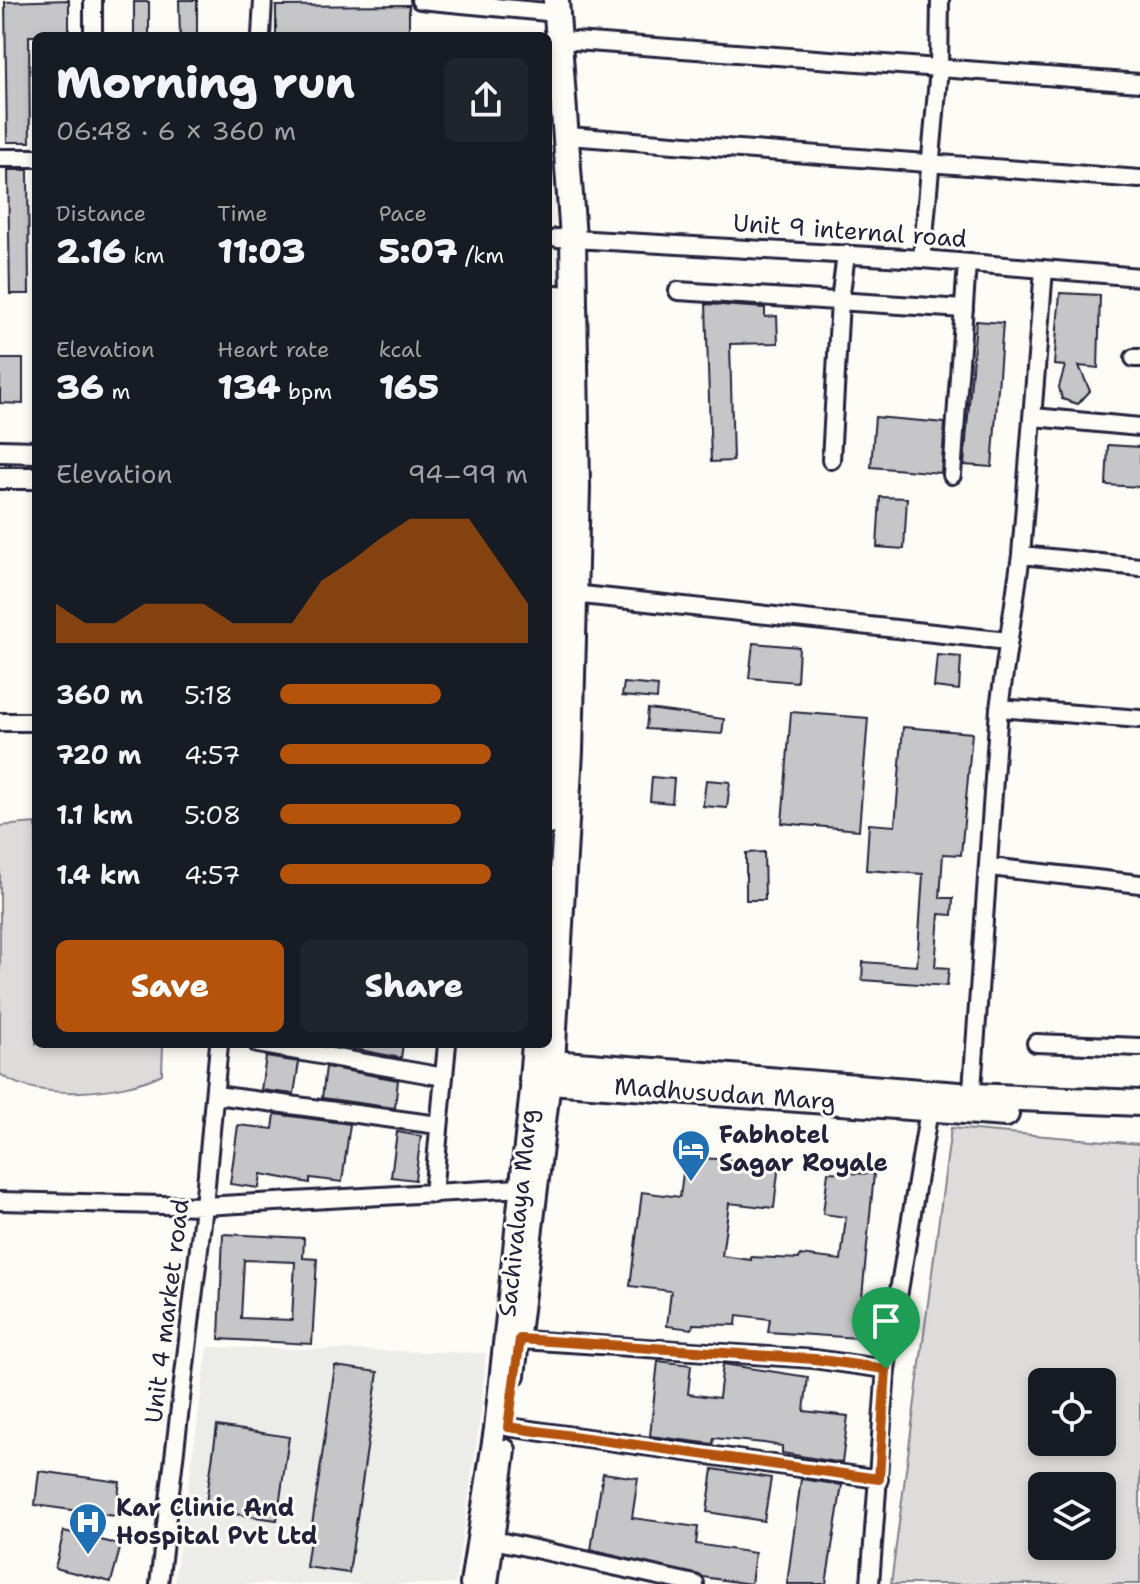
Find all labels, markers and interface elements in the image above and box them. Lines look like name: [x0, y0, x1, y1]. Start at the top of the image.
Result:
text: Morning run: [56, 53, 355, 112]
button: share: [444, 58, 528, 142]
text: 06:48 · 6 × 360 m: [56, 113, 296, 148]
text: Distance: [56, 199, 146, 228]
text: Time: [217, 199, 268, 228]
text: Pace: [379, 199, 427, 228]
street label: Unit 9 internal road: [732, 207, 968, 255]
text: 2.16: [56, 228, 126, 274]
text: 11:03: [217, 228, 305, 274]
text: 5:07: [379, 228, 457, 274]
text: km: [126, 241, 165, 270]
text: /km: [457, 241, 504, 270]
text: Elevation: [56, 335, 154, 364]
text: Heart rate: [217, 335, 329, 364]
text: kcal: [379, 335, 421, 364]
text: 36: [56, 364, 104, 410]
text: 134: [217, 364, 280, 410]
text: 165: [379, 364, 439, 410]
text: m: [104, 377, 130, 406]
text: bpm: [280, 377, 332, 406]
text: Elevation: [56, 456, 172, 491]
text: 94–99 m: [408, 456, 528, 491]
text: 360 m: [56, 677, 143, 712]
text: 5:18: [184, 677, 233, 712]
text: 720 m: [56, 737, 141, 772]
text: 4:57: [184, 737, 241, 772]
text: 1.1 km: [56, 797, 133, 832]
text: 5:08: [184, 797, 241, 832]
text: 1.4 km: [56, 857, 140, 892]
text: 4:57: [184, 857, 241, 892]
button: Save: [56, 940, 284, 1032]
button: Share: [300, 940, 528, 1032]
street label: Madhusudan Marg: [613, 1070, 837, 1118]
street label: Sachivalaya Marg: [491, 1107, 545, 1319]
place label: Fabhotel Sagar Royale: [719, 1119, 888, 1179]
hotel icon: Fabhotel Sagar Royale: [670, 1128, 712, 1183]
street label: Unit 4 market road: [137, 1197, 197, 1425]
pin: [852, 1287, 920, 1369]
icon: arrive: [864, 1299, 908, 1343]
map controls: [1028, 1368, 1116, 1560]
button: locate: [1028, 1368, 1116, 1456]
button: layers: [1028, 1472, 1116, 1560]
place label: Kar Clinic And Hospital Pvt Ltd: [116, 1492, 318, 1552]
hospital icon: Kar Clinic And Hospital Pvt Ltd: [67, 1501, 109, 1556]

